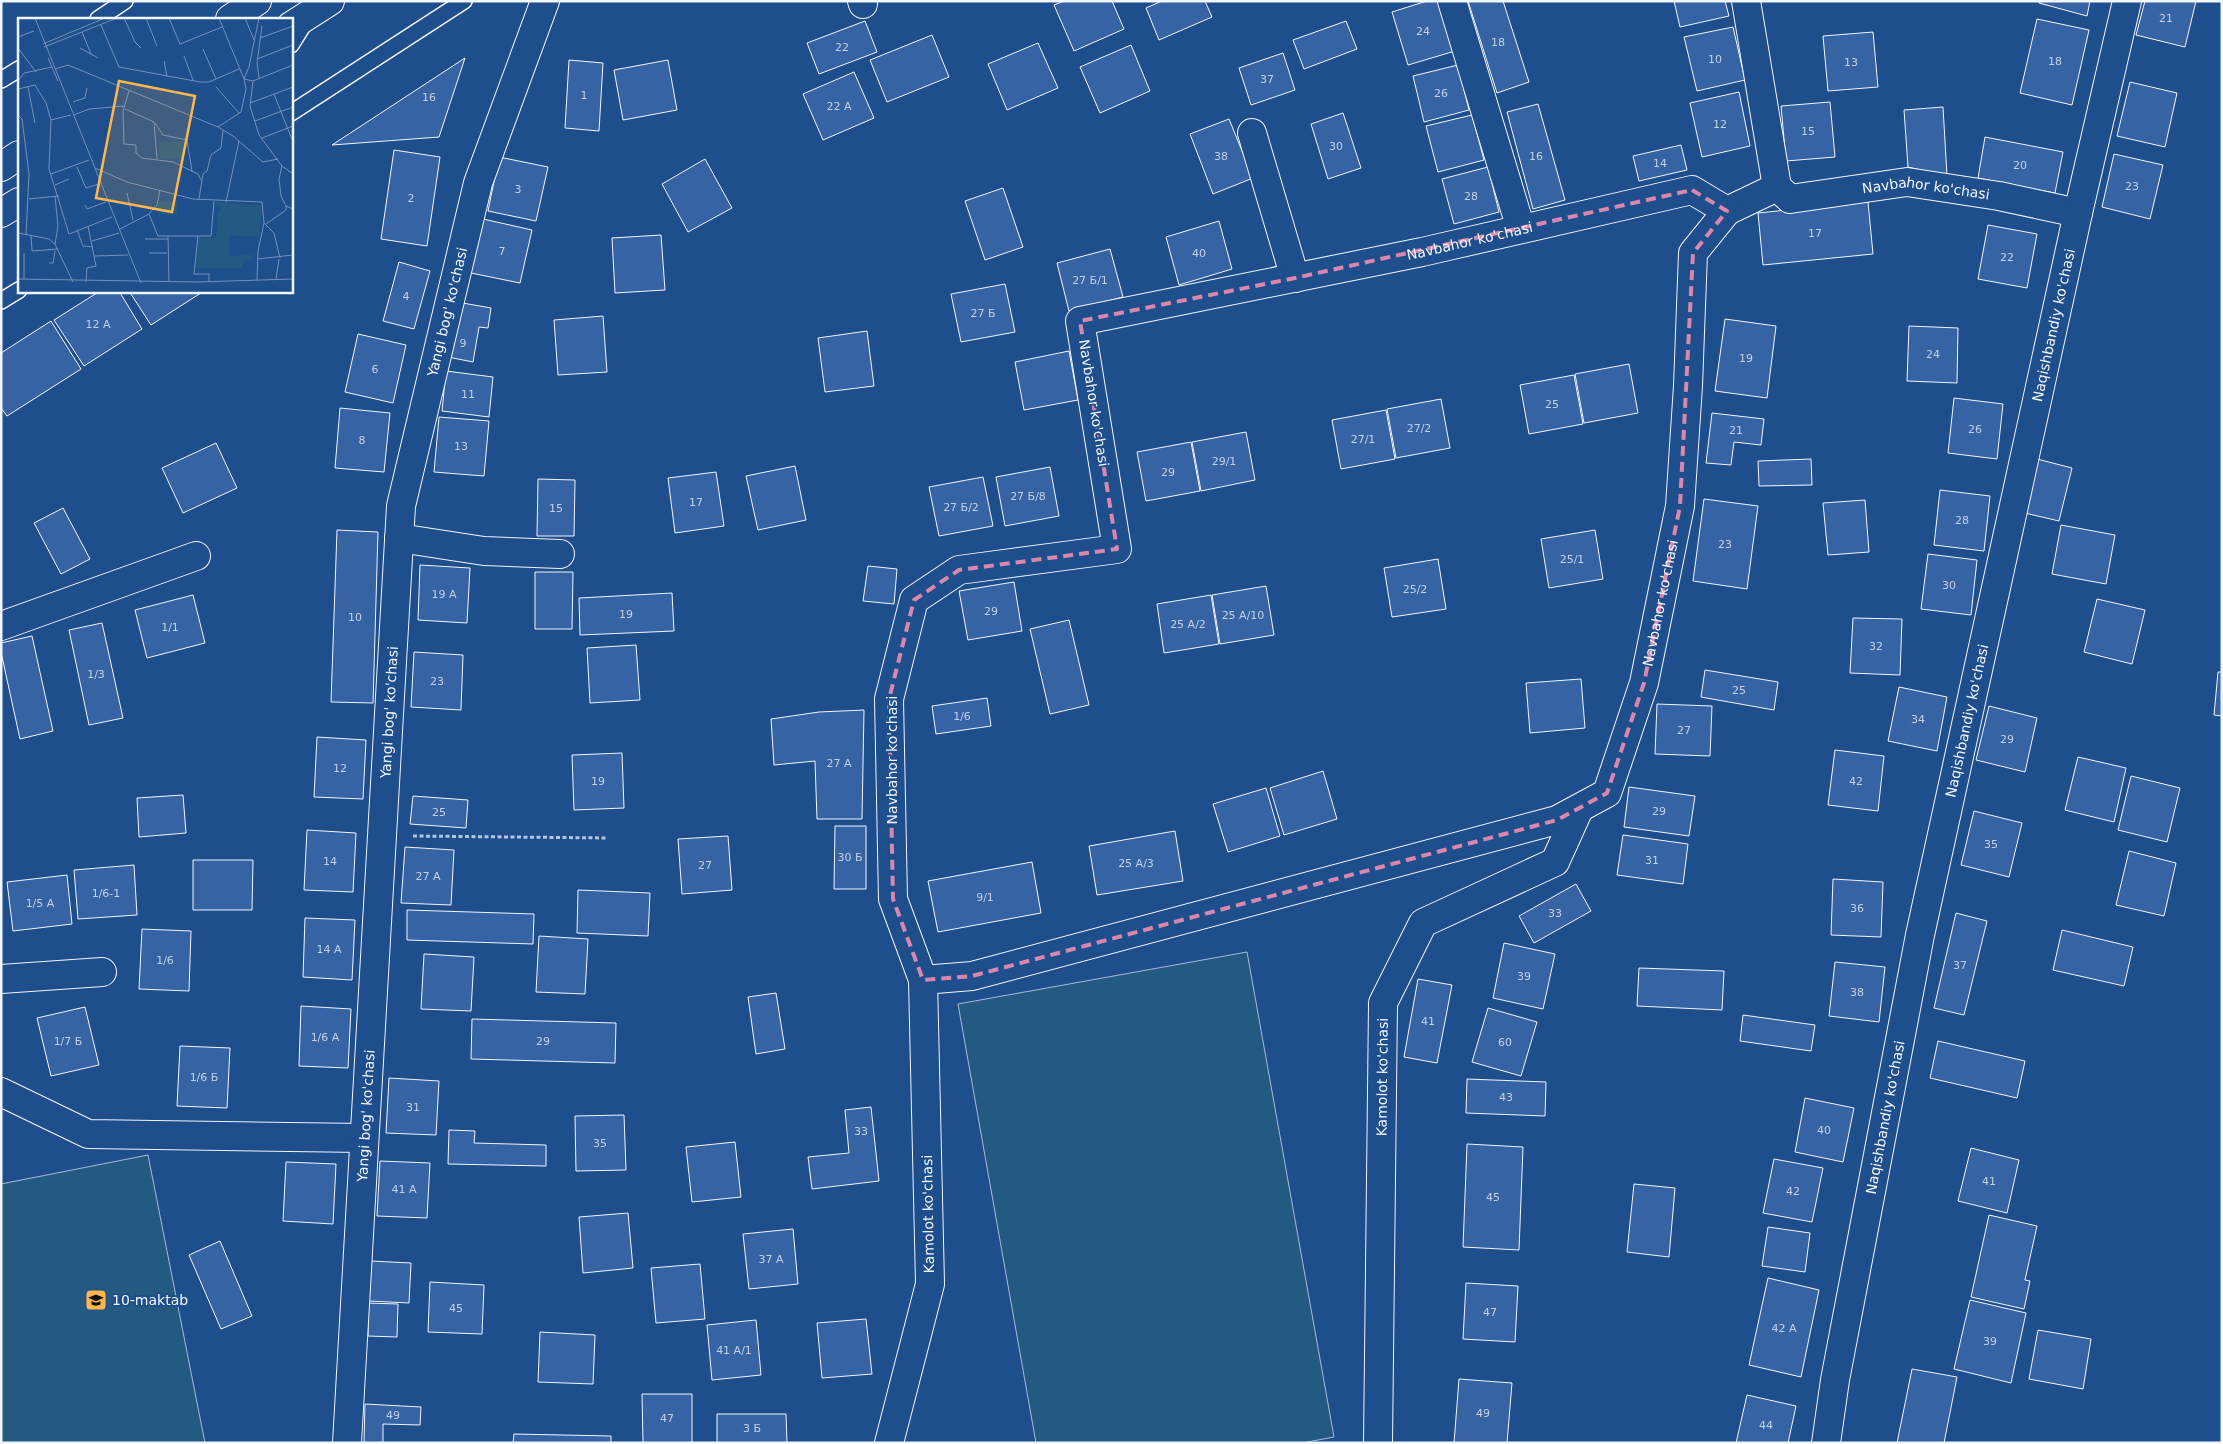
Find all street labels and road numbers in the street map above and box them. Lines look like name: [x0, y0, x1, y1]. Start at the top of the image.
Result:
street label: Navbahor ko'chasi: [1861, 174, 1991, 202]
street label: Navbahor ko'chasi: [1405, 219, 1534, 263]
street label: Yangi bog' ko'chasi: [424, 246, 470, 379]
street label: Naqishbandiy ko'chasi: [2029, 247, 2078, 403]
street label: Navbahor ko'chasi: [1076, 338, 1112, 468]
street label: Navbahor ko'chasi: [1640, 538, 1681, 668]
street label: Naqishbandiy ko'chasi: [1942, 643, 1991, 799]
street label: Yangi bog' ko'chasi: [377, 646, 401, 780]
street label: Navbahor ko'chasi: [884, 696, 900, 824]
street label: Kamolot ko'chasi: [1373, 1018, 1391, 1136]
street label: Naqishbandiy ko'chasi: [1863, 1039, 1908, 1196]
street label: Yangi bog' ko'chasi: [354, 1049, 378, 1183]
street label: Kamolot ko'chasi: [919, 1155, 937, 1273]

